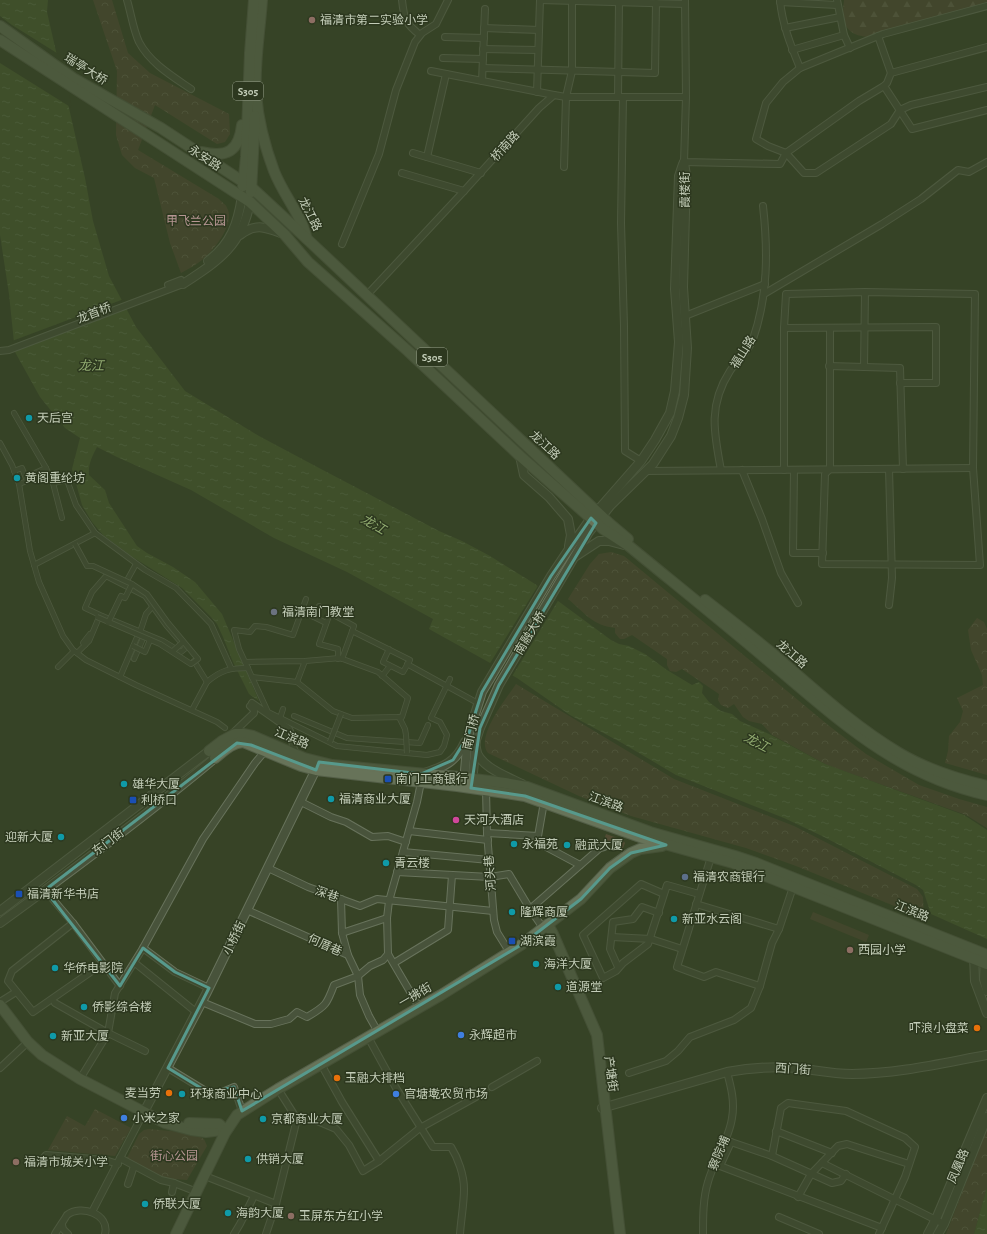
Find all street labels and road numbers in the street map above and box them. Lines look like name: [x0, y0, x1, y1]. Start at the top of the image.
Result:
street label: 瑞亭大桥: [62, 50, 110, 87]
road number: S305: [233, 82, 263, 100]
street label: 桥南路: [488, 128, 522, 163]
street label: 永安路: [187, 142, 224, 173]
street label: 霞楼街: [678, 172, 691, 208]
street label: 龙江路: [296, 195, 324, 233]
street label: 龙首桥: [75, 300, 113, 325]
street label: 福山路: [728, 333, 758, 370]
road number: S305: [417, 348, 447, 366]
street label: 龙江路: [528, 428, 563, 462]
street label: 南融大桥: [512, 609, 548, 657]
street label: 龙江路: [774, 637, 810, 670]
street label: 南门桥: [460, 713, 481, 751]
street label: 江滨路: [273, 725, 311, 751]
street label: 江滨路: [587, 789, 625, 814]
street label: 东门街: [89, 826, 126, 858]
street label: 河头巷: [482, 855, 497, 891]
street label: 深巷: [314, 883, 341, 904]
street label: 江滨路: [893, 898, 931, 923]
street label: 小桥街: [220, 919, 247, 957]
street label: 何厝巷: [306, 931, 344, 958]
street label: 一拂街: [396, 980, 434, 1009]
street label: 产塘街: [603, 1055, 620, 1093]
street label: 西门街: [775, 1061, 811, 1076]
street label: 察院埔: [706, 1134, 732, 1172]
street label: 凤凰路: [945, 1147, 971, 1185]

